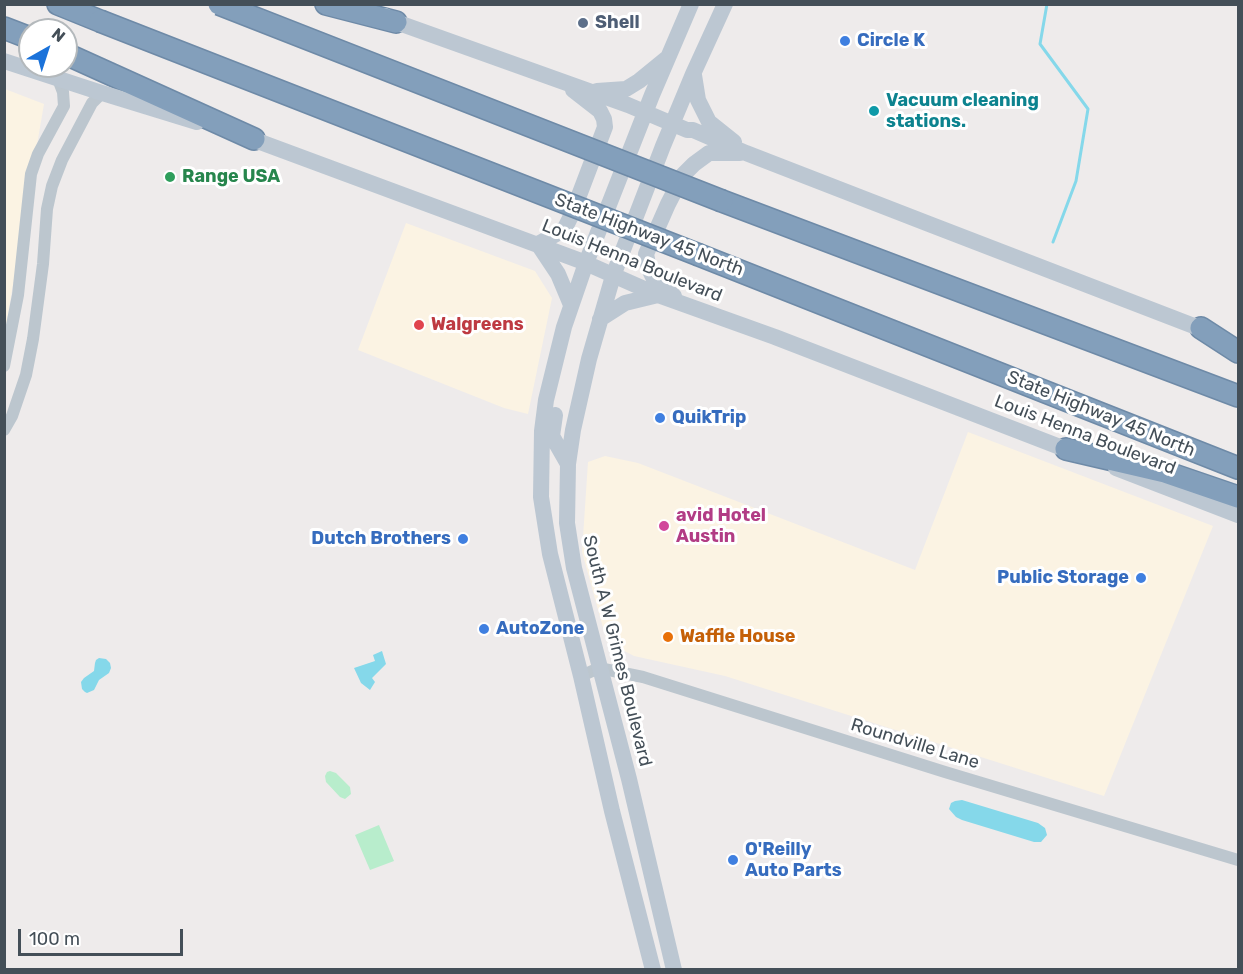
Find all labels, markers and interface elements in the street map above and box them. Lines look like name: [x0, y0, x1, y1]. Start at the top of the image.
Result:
place label: Shell: [595, 12, 640, 34]
marker: Shell: [576, 16, 590, 30]
north arrow: [18, 18, 78, 78]
text: N: [48, 24, 69, 46]
place label: Circle K: [857, 30, 925, 52]
marker: Circle K: [838, 34, 852, 48]
place label: Vacuum cleaning stations.: [886, 90, 1039, 132]
marker: Vacuum cleaning stations.: [867, 104, 881, 118]
place label: Range USA: [182, 166, 280, 188]
marker: Range USA: [163, 170, 177, 184]
street label: State Highway 45 North: [551, 189, 747, 281]
street label: Louis Henna Boulevard: [539, 215, 725, 307]
place label: Walgreens: [431, 314, 524, 336]
marker: Walgreens: [412, 318, 426, 332]
street label: State Highway 45 North: [1004, 366, 1198, 462]
street label: Louis Henna Boulevard: [991, 390, 1179, 480]
place label: QuikTrip: [672, 407, 746, 429]
marker: QuikTrip: [653, 411, 667, 425]
place label: avid Hotel Austin: [676, 505, 766, 548]
marker: avid Hotel Austin: [657, 519, 671, 533]
place label: Dutch Brothers: [311, 528, 451, 550]
marker: Dutch Brothers: [456, 532, 470, 546]
street label: South A W Grimes Boulevard: [578, 533, 656, 769]
place label: Public Storage: [997, 567, 1129, 589]
marker: Public Storage: [1134, 571, 1148, 585]
place label: AutoZone: [496, 618, 584, 640]
marker: AutoZone: [477, 622, 491, 636]
place label: Waffle House: [680, 626, 796, 648]
marker: Waffle House: [661, 630, 675, 644]
street label: Roundville Lane: [848, 714, 982, 774]
place label: O'Reilly Auto Parts: [745, 839, 842, 882]
marker: O'Reilly Auto Parts: [726, 853, 740, 867]
scale bar: [21, 917, 186, 955]
text: 100 m: [29, 928, 80, 950]

